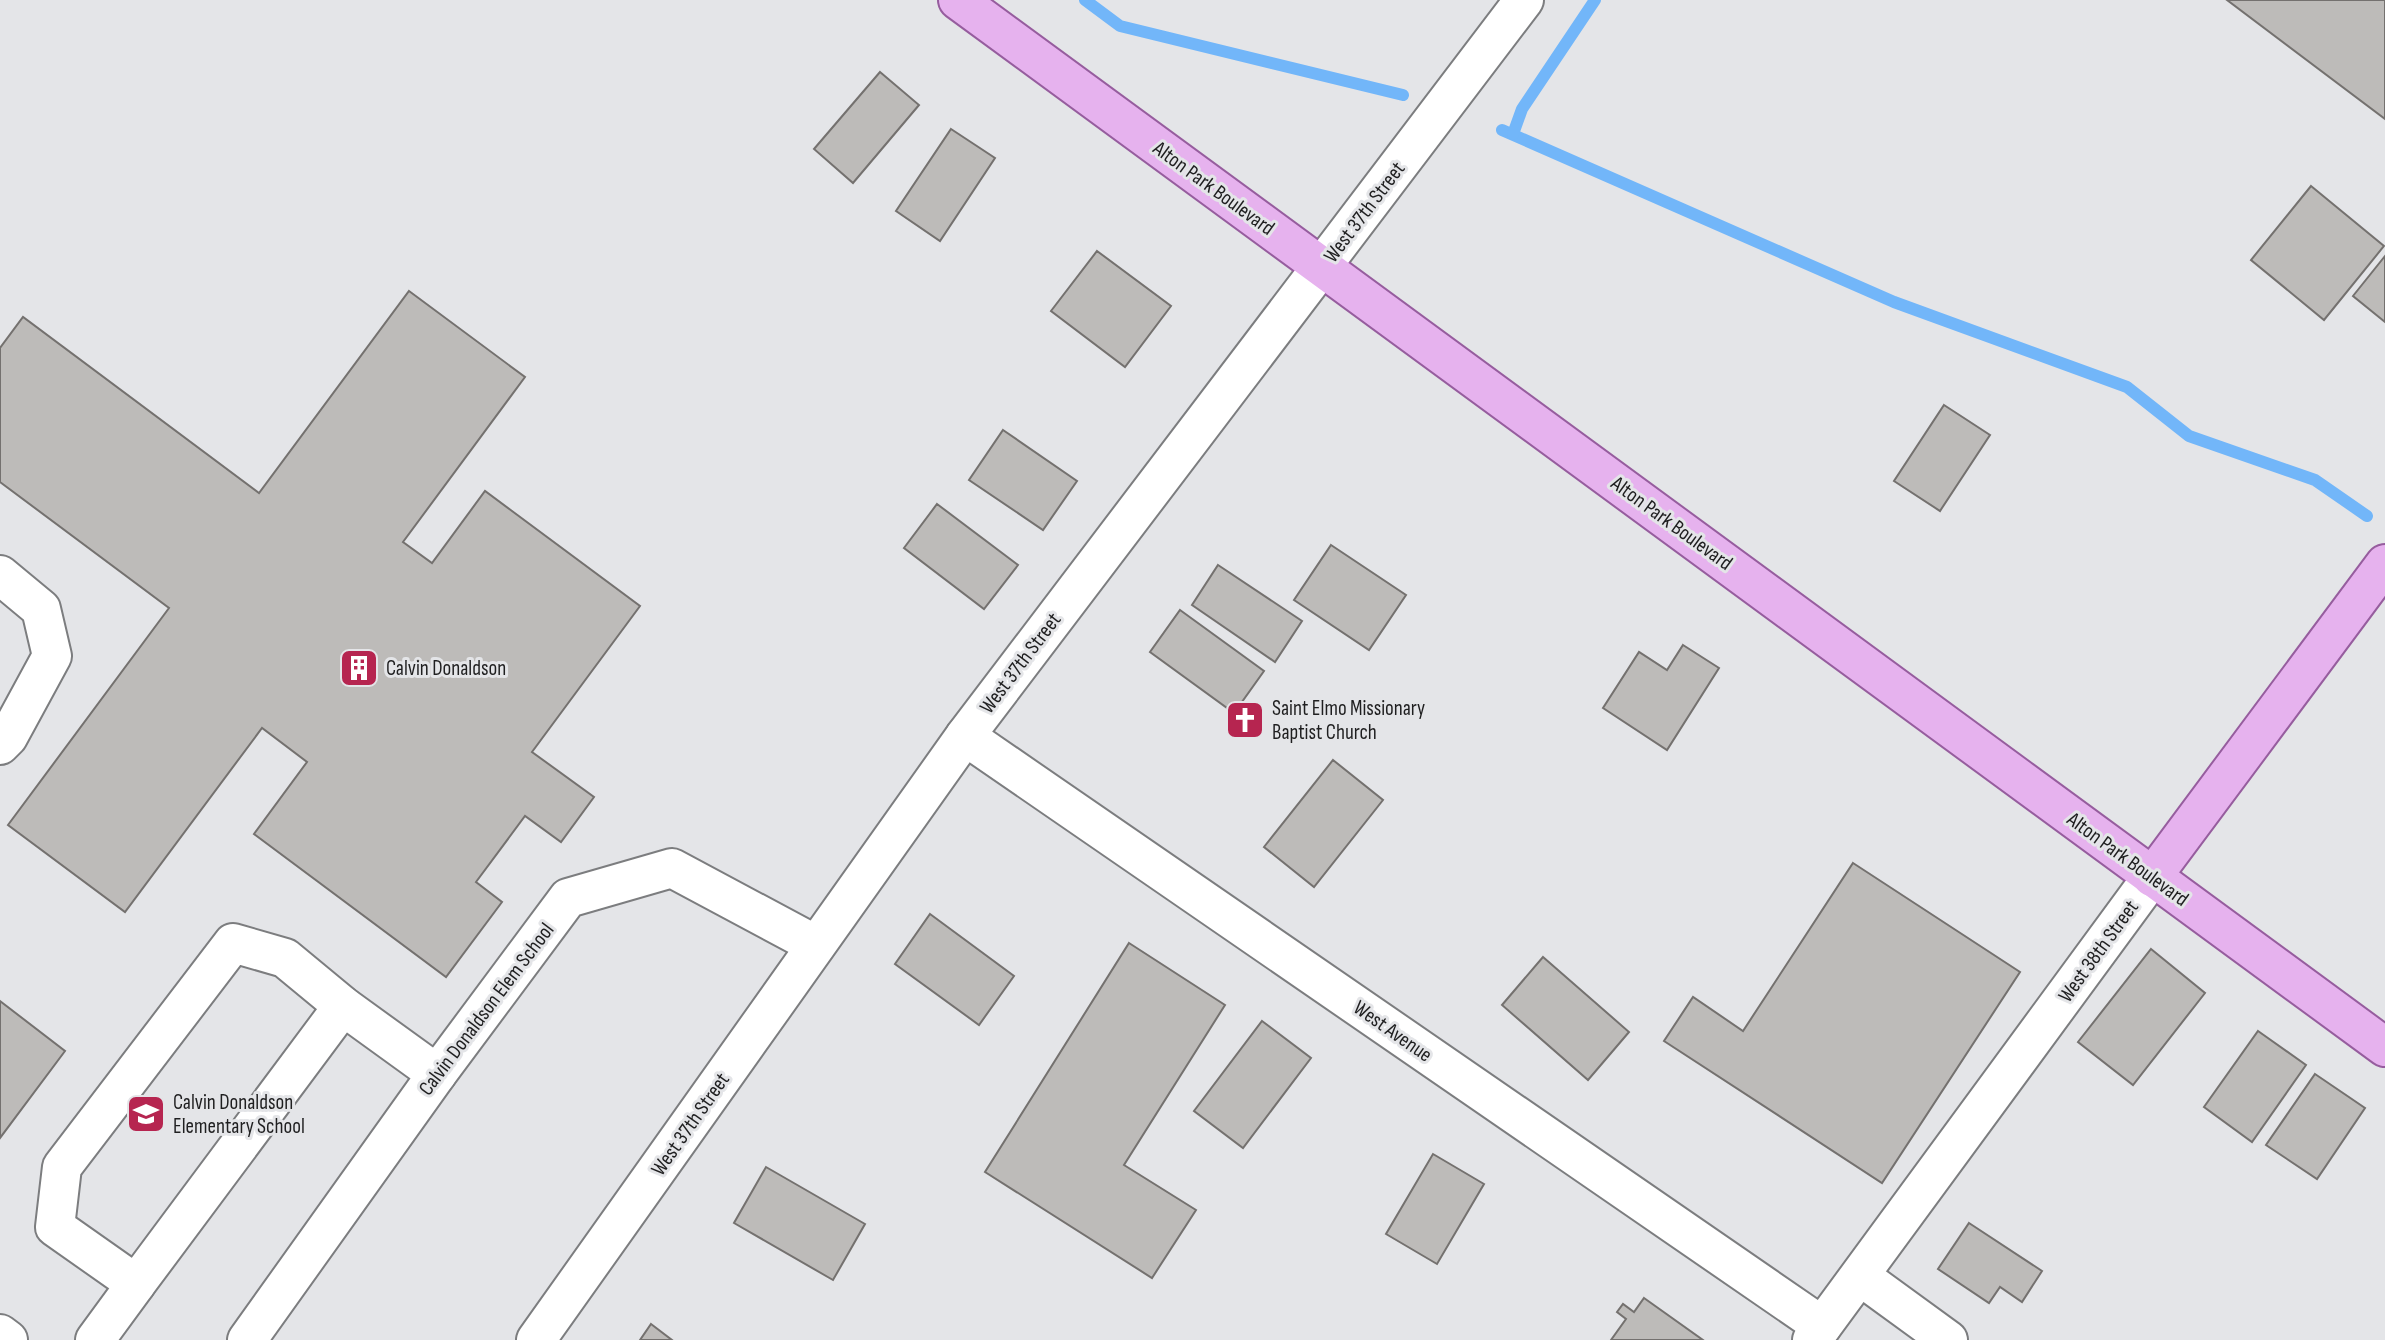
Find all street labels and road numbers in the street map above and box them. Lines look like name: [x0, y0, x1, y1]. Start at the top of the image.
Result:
street label: Alton Park Boulevard: [1147, 135, 1279, 241]
street label: West 37th Street: [1318, 157, 1410, 268]
street label: Alton Park Boulevard: [1605, 470, 1737, 576]
street label: West 37th Street: [974, 608, 1066, 719]
street label: Alton Park Boulevard: [2061, 806, 2193, 912]
street label: West 38th Street: [2053, 895, 2144, 1007]
street label: Calvin Donaldson Elem School: [414, 918, 559, 1100]
street label: West Avenue: [1349, 995, 1437, 1068]
street label: West 37th Street: [646, 1068, 735, 1180]

